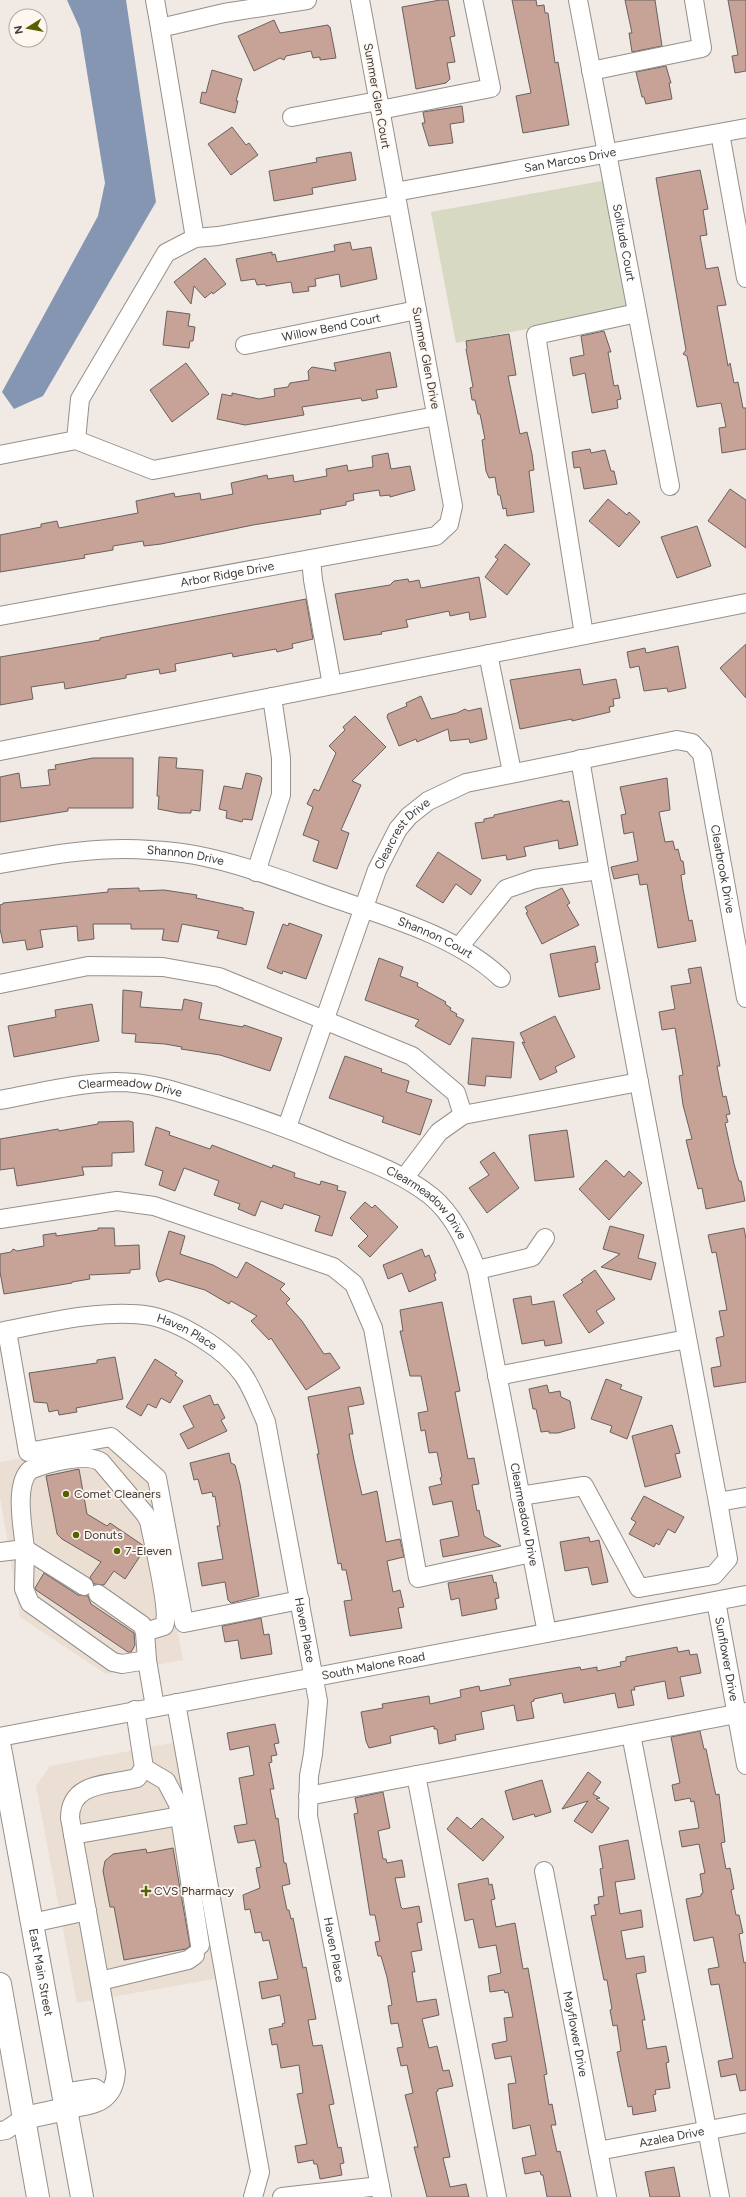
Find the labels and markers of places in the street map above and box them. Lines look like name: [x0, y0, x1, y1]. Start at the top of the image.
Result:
place label: Comet Cleaners: [74, 1487, 161, 1501]
marker: Comet Cleaners: [61, 1489, 71, 1499]
place label: Donuts: [84, 1528, 123, 1542]
marker: Donuts: [71, 1530, 81, 1540]
place label: 7-Eleven: [125, 1544, 172, 1558]
marker: 7-Eleven: [112, 1546, 122, 1556]
place label: CVS Pharmacy: [154, 1884, 235, 1898]
marker: CVS Pharmacy: [141, 1886, 151, 1896]

